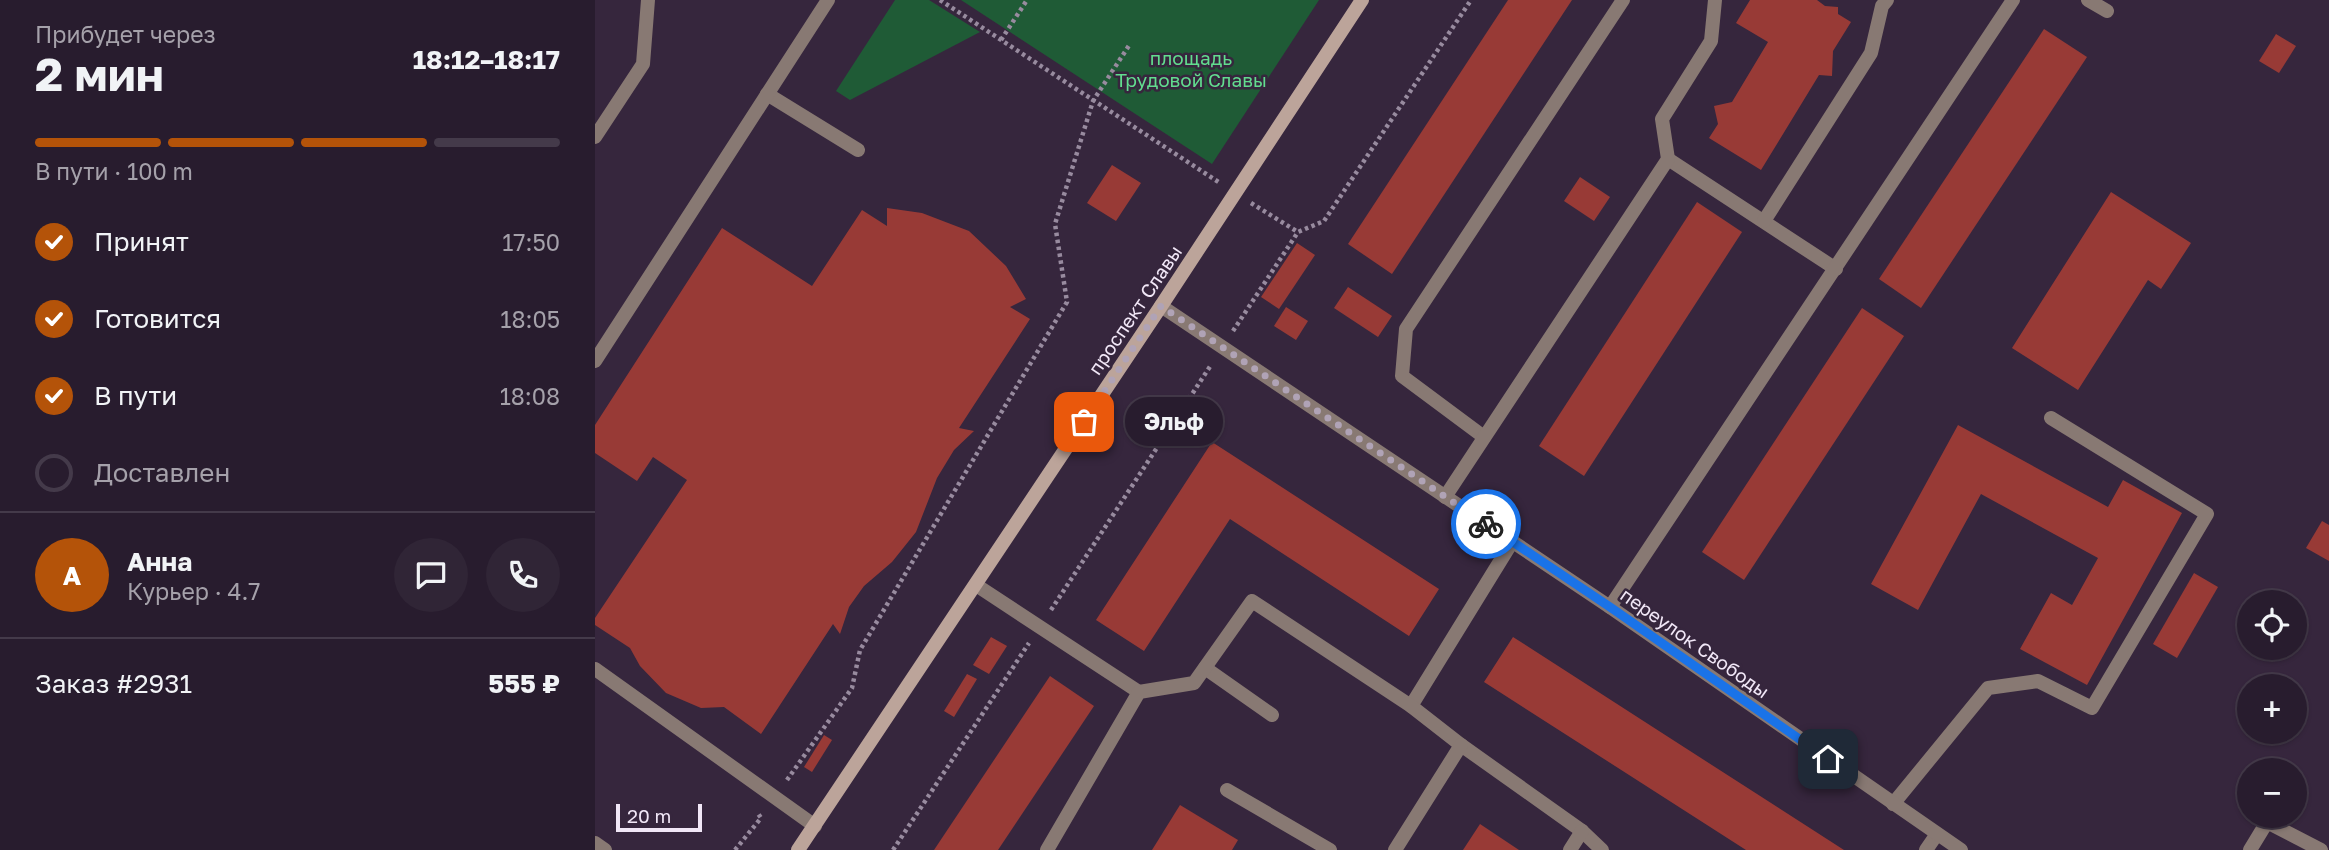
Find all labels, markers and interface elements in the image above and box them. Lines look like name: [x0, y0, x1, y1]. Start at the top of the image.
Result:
text: Прибудет через: [35, 20, 216, 48]
text: 18:12–18:17: [413, 44, 560, 75]
text: 2 мин: [35, 46, 164, 101]
park label: площадь Трудовой Славы: [1115, 46, 1267, 91]
text: В пути · 100 m: [35, 157, 193, 185]
icon: check: [35, 223, 73, 261]
text: Принят: [94, 226, 189, 257]
text: 17:50: [502, 228, 560, 256]
street label: проспект Славы: [1083, 241, 1186, 379]
icon: check: [35, 300, 73, 338]
text: Готовится: [94, 303, 221, 334]
text: 18:05: [500, 305, 560, 333]
icon: check: [35, 377, 73, 415]
text: В пути: [94, 380, 177, 411]
text: 18:08: [500, 382, 560, 410]
pin: [1054, 392, 1114, 452]
callout: Эльф: [1126, 398, 1224, 446]
icon: bag: [1065, 403, 1103, 441]
text: Эльф: [1144, 407, 1204, 435]
text: Доставлен: [94, 457, 230, 488]
courier: [1451, 489, 1521, 559]
icon: bike: [1467, 505, 1505, 543]
button: chat: [394, 538, 468, 612]
button: phone: [486, 538, 560, 612]
text: Анна: [127, 546, 192, 577]
text: А: [63, 560, 81, 591]
text: Курьер · 4.7: [127, 577, 261, 605]
street label: переулок Свободы: [1617, 583, 1774, 703]
map controls: [2237, 590, 2307, 828]
button: locate: [2237, 590, 2307, 660]
text: Заказ #2931: [35, 668, 192, 699]
text: 555 ₽: [488, 668, 560, 699]
button: +: [2237, 674, 2307, 744]
pin: [1798, 729, 1858, 789]
icon: home: [1809, 740, 1847, 778]
button: −: [2237, 758, 2307, 828]
scale bar: [616, 801, 702, 833]
text: 20 m: [627, 804, 671, 827]

